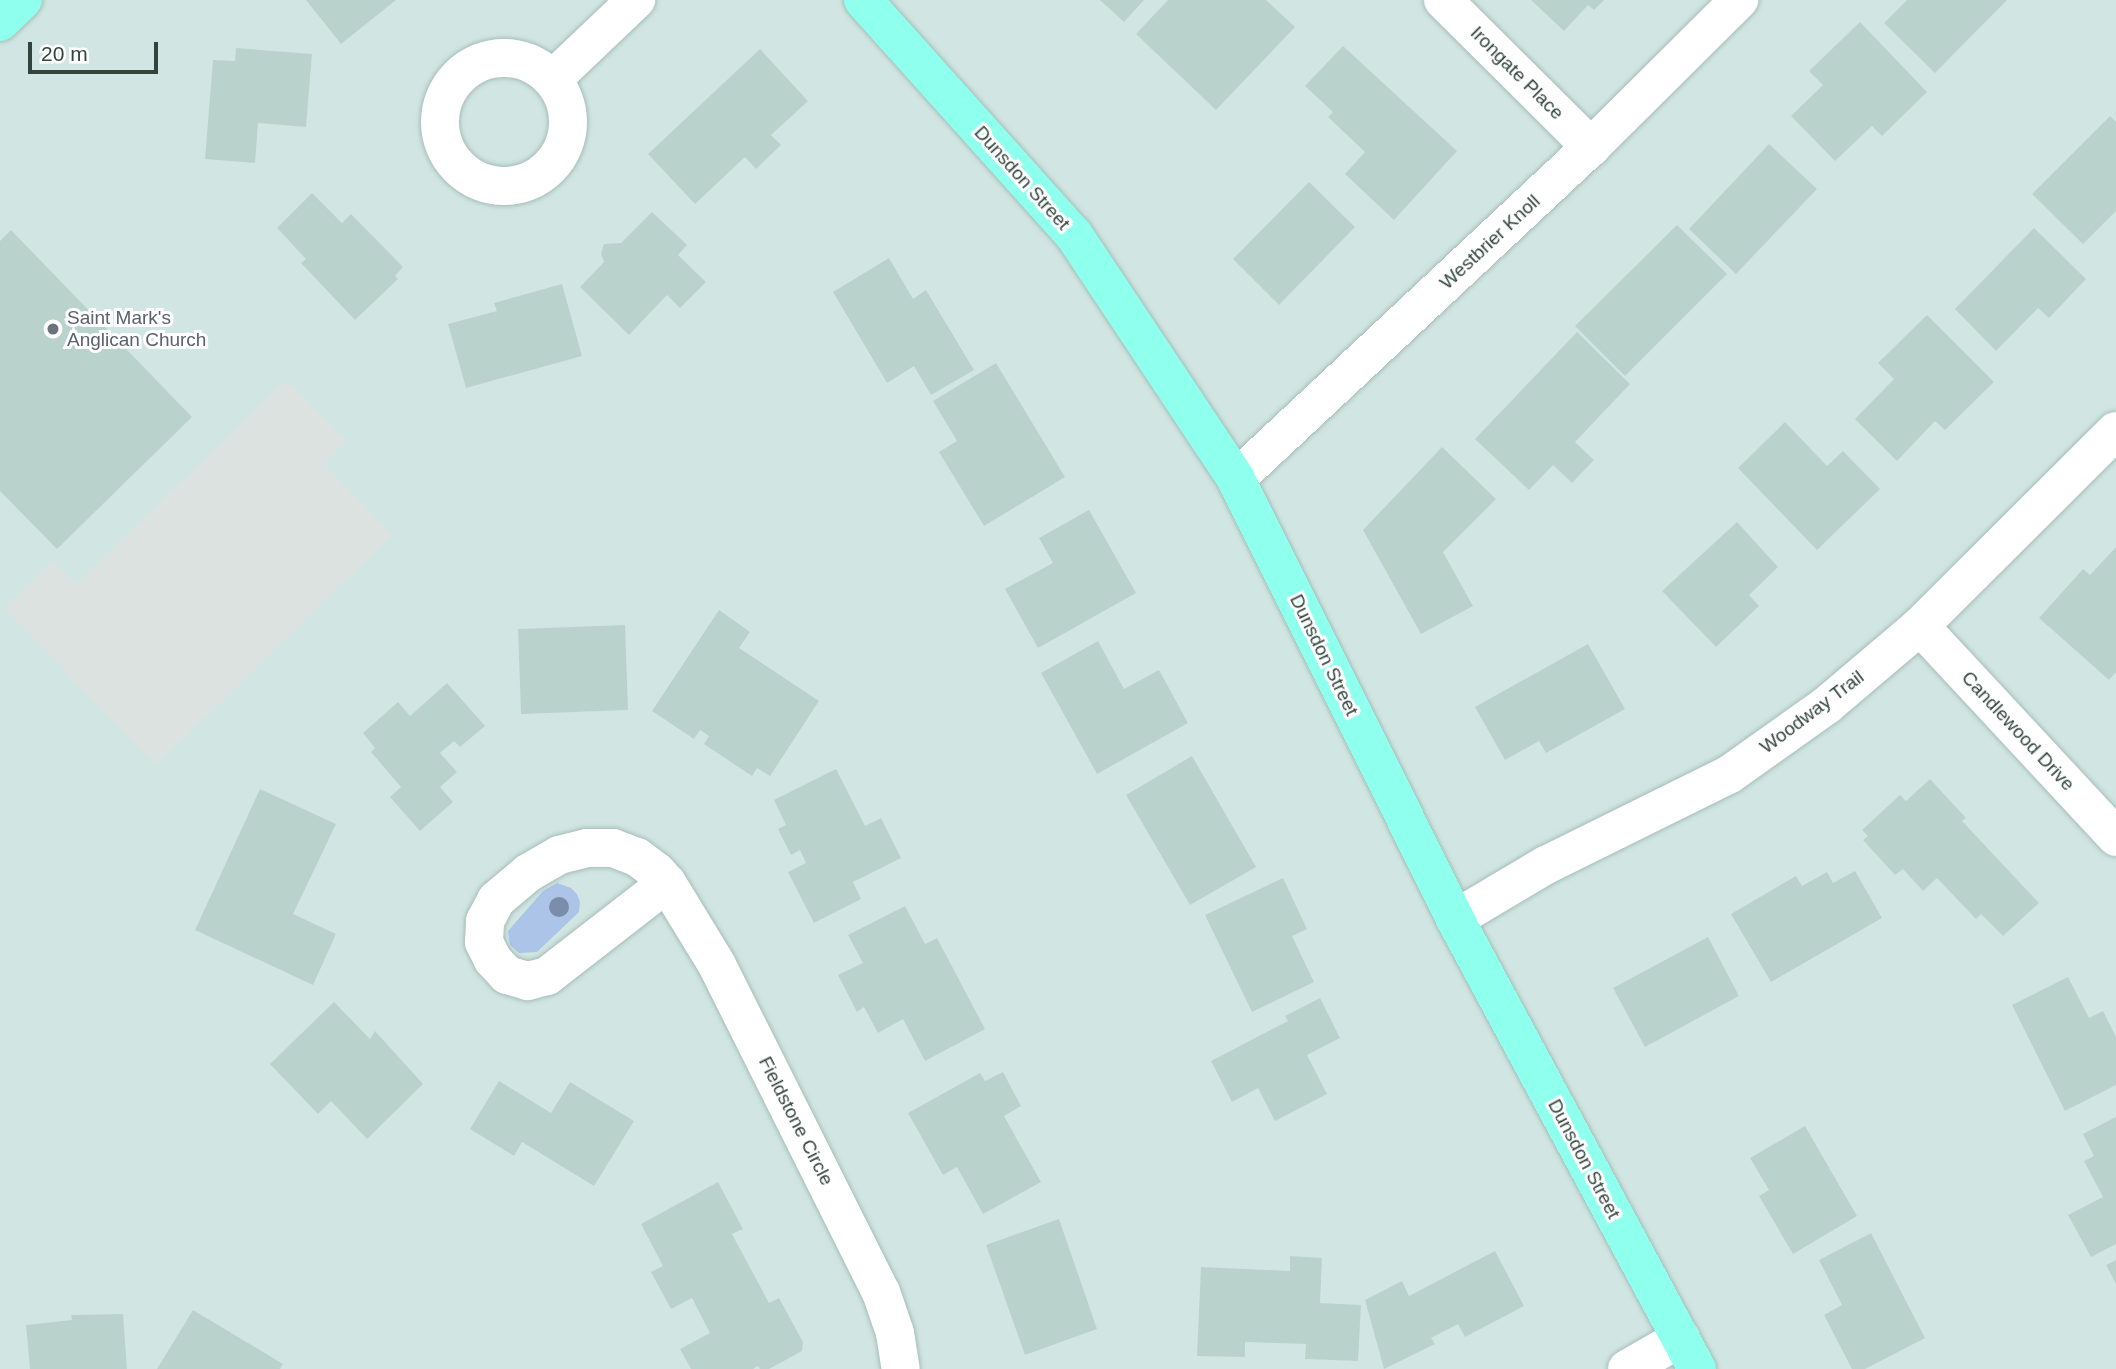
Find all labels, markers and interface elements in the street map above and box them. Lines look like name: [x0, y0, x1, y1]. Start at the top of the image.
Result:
street label: Irongate Place: [1466, 22, 1568, 124]
scale bar: [32, 28, 161, 72]
text: 20 m: [41, 42, 88, 65]
street label: Dunsdon Street: [969, 121, 1075, 235]
street label: Westbrier Knoll: [1435, 190, 1545, 294]
place label: Saint Mark's Anglican Church: [67, 307, 206, 351]
marker: Saint Mark's Anglican Church: [45, 321, 61, 337]
street label: Dunsdon Street: [1285, 591, 1363, 719]
street label: Woodway Trail: [1755, 665, 1869, 759]
street label: Candlewood Drive: [1957, 666, 2079, 796]
street label: Fieldstone Circle: [754, 1053, 838, 1189]
street label: Dunsdon Street: [1543, 1095, 1625, 1223]

